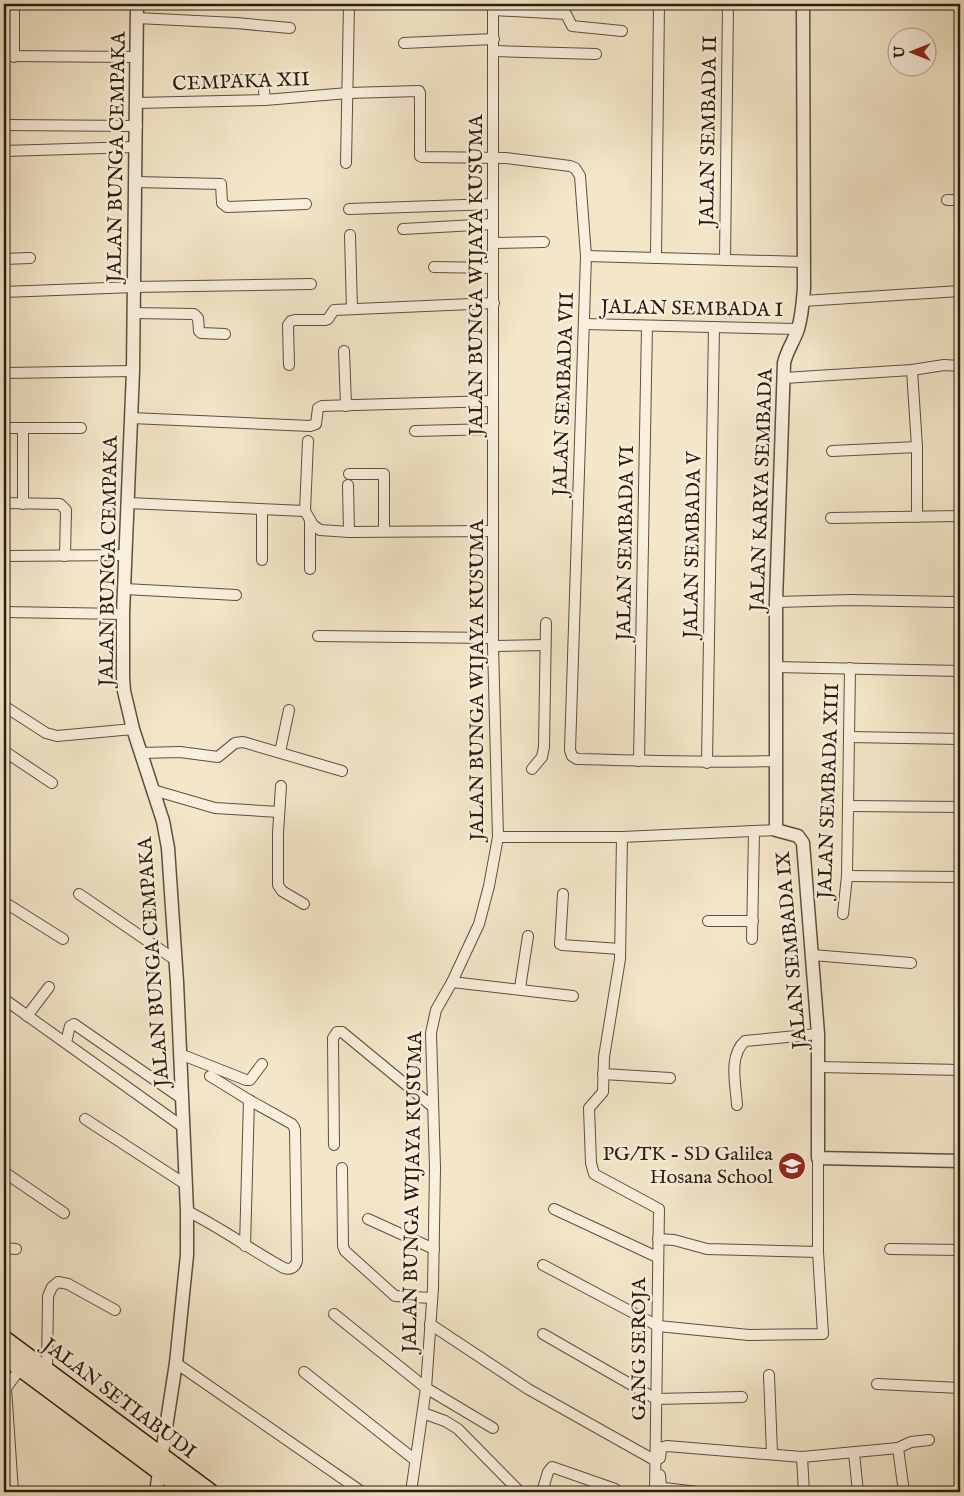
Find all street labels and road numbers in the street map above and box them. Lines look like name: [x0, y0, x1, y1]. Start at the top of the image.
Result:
street label: JALAN BUNGA CEMPAKA: [102, 31, 132, 285]
street label: JALAN SEMBADA II: [695, 35, 723, 229]
street label: CEMPAKA XII: [172, 67, 310, 97]
street label: JALAN BUNGA WIJAYA KUSUMA: [464, 114, 489, 438]
street label: JALAN SEMBADA VII: [548, 291, 580, 498]
street label: JALAN SEMBADA I: [599, 295, 784, 323]
street label: JALAN KARYA SEMBADA: [745, 367, 779, 614]
street label: JALAN BUNGA CEMPAKA: [94, 435, 124, 689]
street label: JALAN SEMBADA VI: [612, 445, 640, 643]
street label: JALAN SEMBADA V: [679, 450, 707, 641]
street label: JALAN BUNGA WIJAYA KUSUMA: [465, 519, 490, 843]
street label: JALAN SEMBADA XIII: [813, 682, 845, 901]
street label: JALAN BUNGA CEMPAKA: [133, 836, 175, 1090]
street label: JALAN SEMBADA IX: [771, 850, 813, 1052]
street label: JALAN BUNGA WIJAYA KUSUMA: [398, 1031, 428, 1355]
street label: GANG SEROJA: [627, 1277, 652, 1420]
street label: JALAN SETIABUDI: [36, 1332, 201, 1465]

